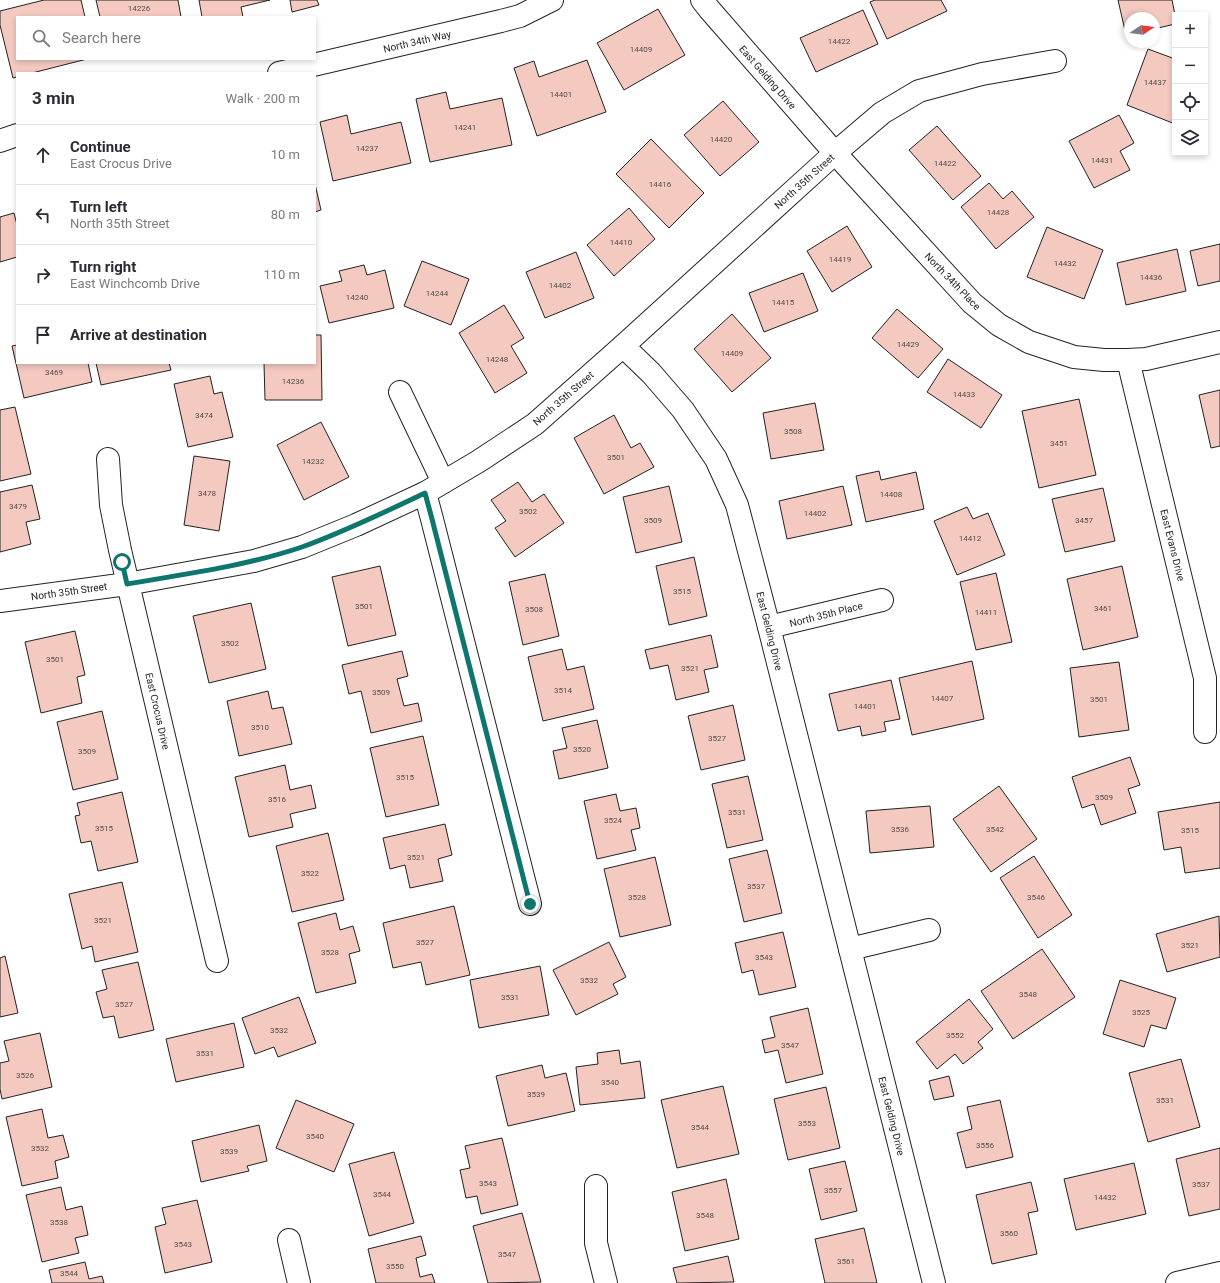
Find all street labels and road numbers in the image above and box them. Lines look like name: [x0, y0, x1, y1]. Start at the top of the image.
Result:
street label: North 34th Way: [382, 28, 452, 55]
street label: East Gelding Drive: [737, 43, 798, 111]
street label: North 35th Street: [772, 152, 836, 211]
street label: North 34th Place: [923, 251, 983, 312]
street label: North 35th Street: [531, 369, 596, 428]
street label: East Evans Drive: [1158, 508, 1187, 582]
street label: North 35th Street: [30, 581, 108, 602]
street label: East Gelding Drive: [754, 591, 785, 672]
street label: North 35th Place: [788, 600, 864, 629]
street label: East Crocus Drive: [143, 672, 172, 751]
street label: East Gelding Drive: [876, 1076, 907, 1157]

